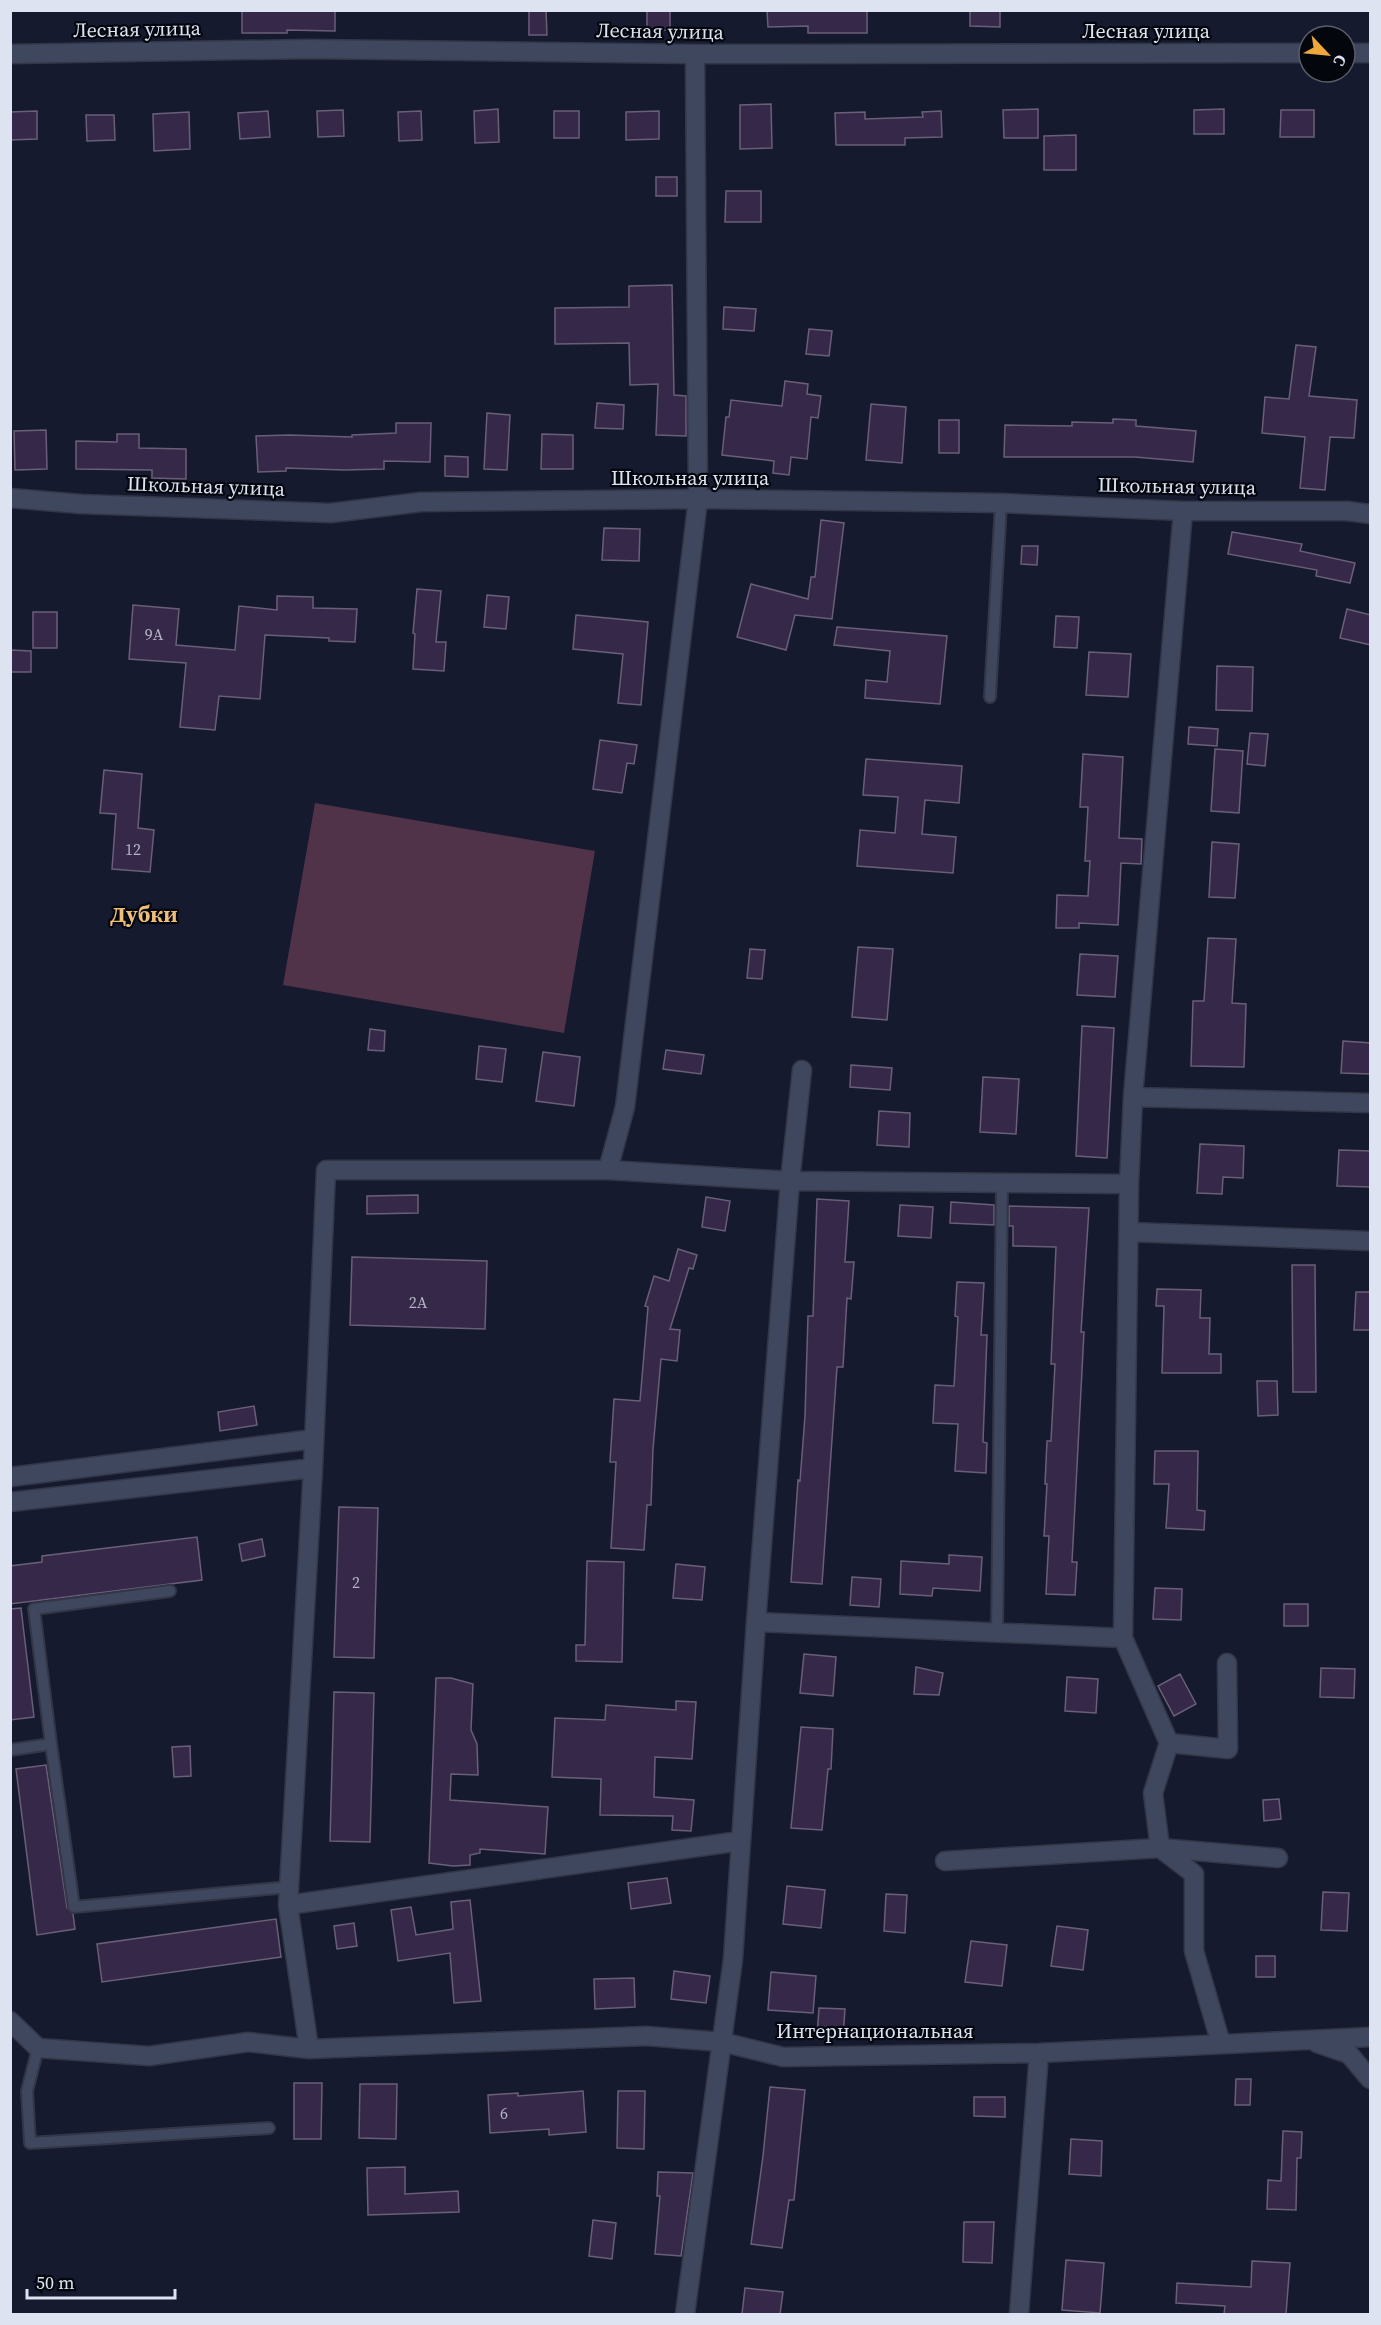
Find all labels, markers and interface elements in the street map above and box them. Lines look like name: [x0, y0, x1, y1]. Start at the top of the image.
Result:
street label: Лесная улица: [73, 14, 202, 44]
street label: Лесная улица: [596, 16, 725, 46]
street label: Лесная улица: [1082, 17, 1211, 45]
north arrow: [1297, 24, 1357, 84]
text: С: [1328, 51, 1353, 70]
street label: Школьная улица: [611, 464, 770, 492]
street label: Школьная улица: [126, 469, 286, 503]
street label: Школьная улица: [1098, 471, 1257, 501]
house number: 9А: [145, 623, 164, 645]
house number: 12: [125, 838, 141, 860]
district label: Дубки: [110, 899, 178, 929]
house number: 2А: [409, 1291, 428, 1313]
house number: 2: [352, 1571, 360, 1593]
street label: Интернациональная: [776, 2017, 974, 2045]
house number: 6: [500, 2102, 508, 2124]
scale bar: [27, 2262, 176, 2300]
text: 50 m: [36, 2270, 74, 2295]

